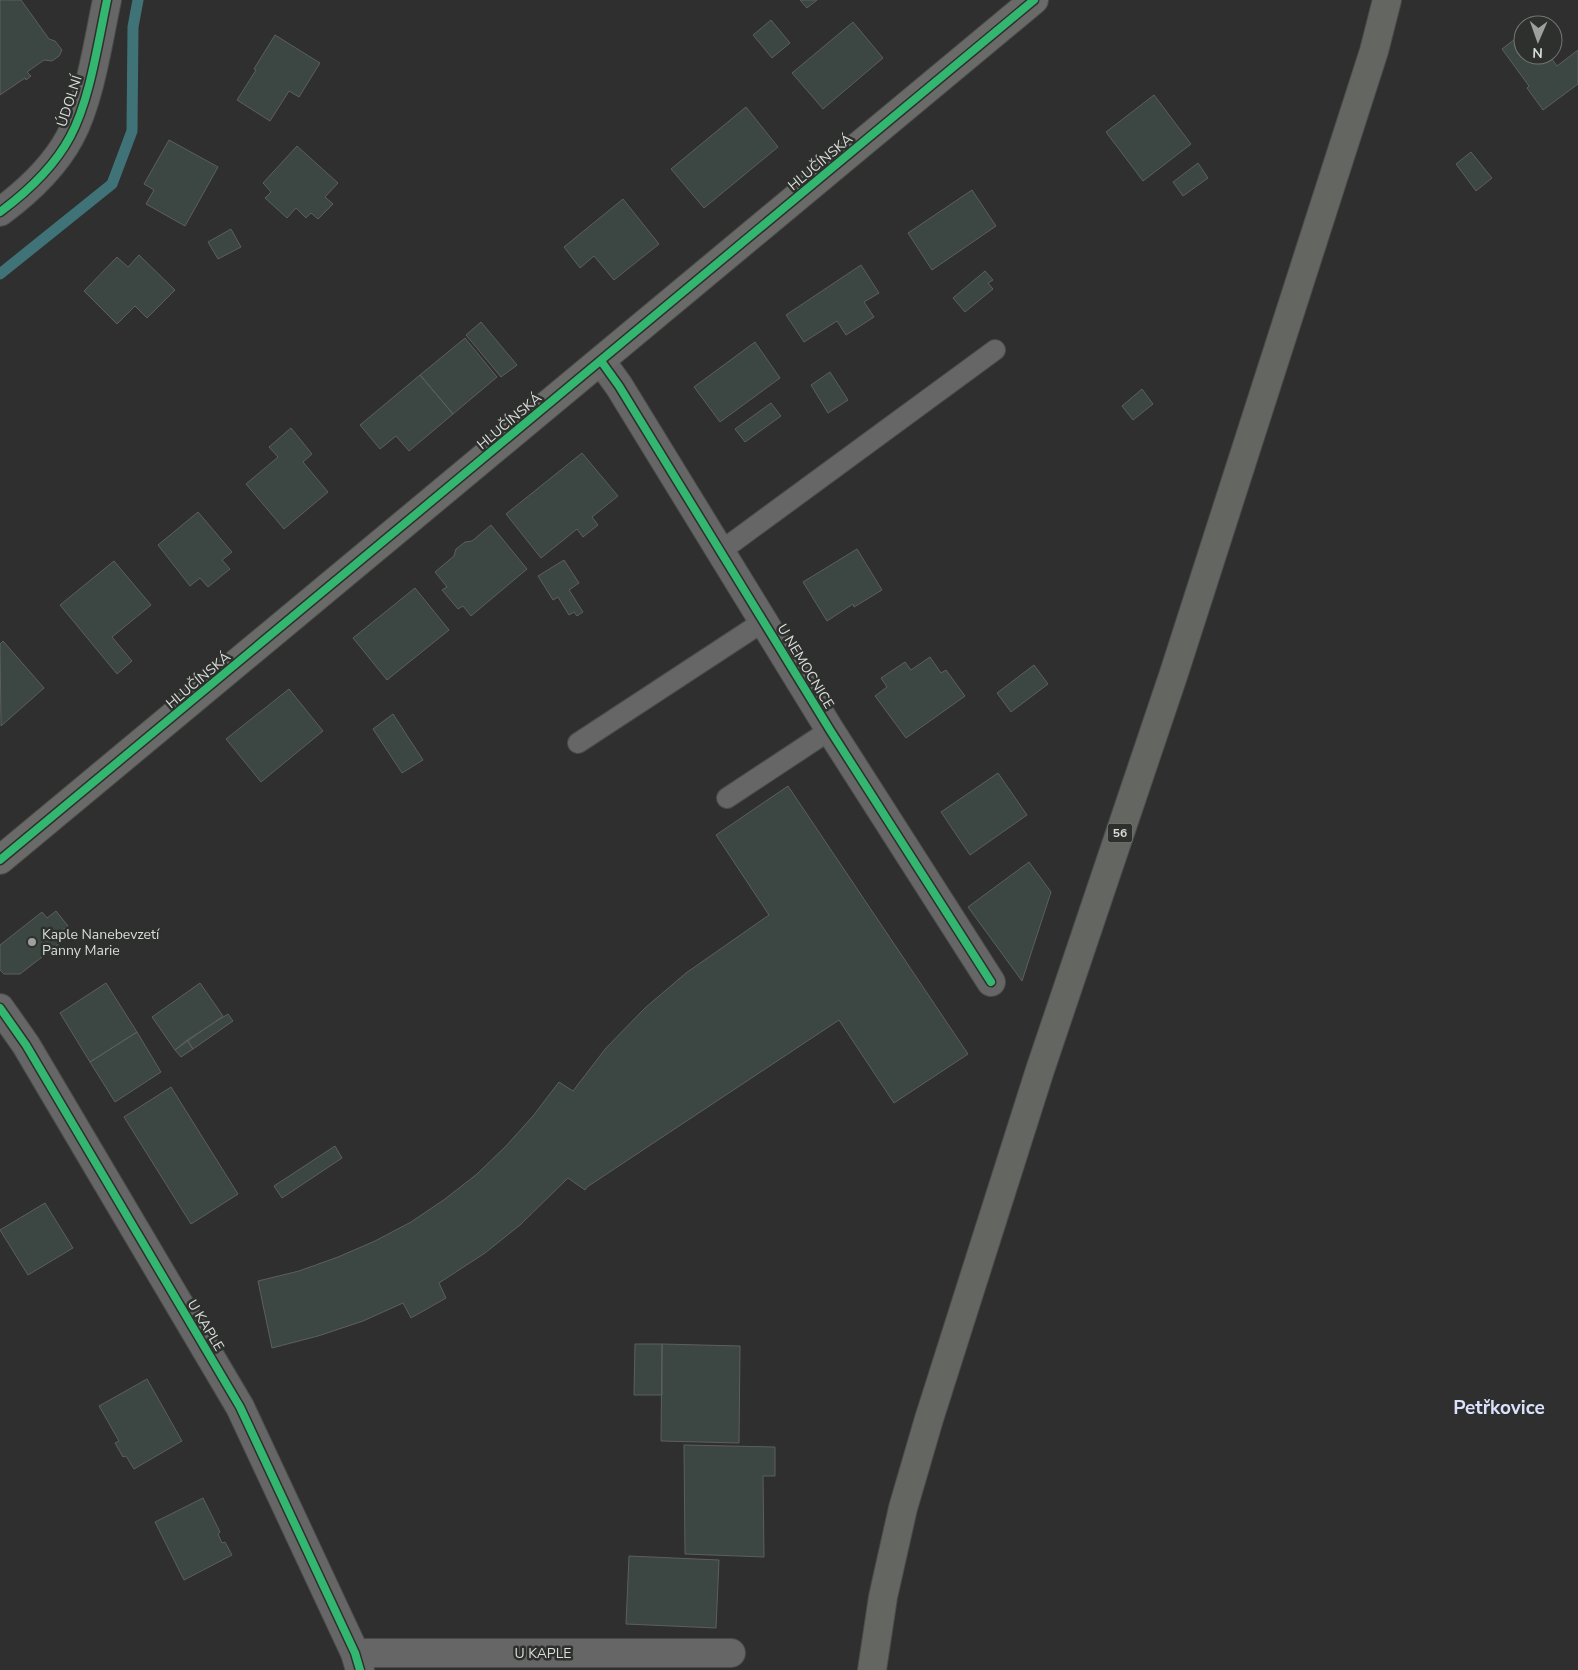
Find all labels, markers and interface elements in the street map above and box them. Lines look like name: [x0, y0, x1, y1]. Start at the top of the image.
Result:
north arrow: [1513, 15, 1563, 65]
text: N: [1532, 43, 1543, 62]
street label: ÚDOLNÍ: [52, 72, 87, 129]
street label: HLUČÍNSKÁ: [784, 130, 857, 195]
street label: HLUČÍNSKÁ: [473, 389, 546, 454]
street label: U NEMOCNICE: [773, 620, 838, 712]
street label: HLUČÍNSKÁ: [162, 648, 235, 713]
road number: 56: [1108, 824, 1132, 842]
place label: Kaple Nanebevzetí Panny Marie: [42, 925, 160, 960]
marker: Kaple Nanebevzetí Panny Marie: [26, 936, 38, 948]
street label: U KAPLE: [183, 1296, 228, 1355]
district label: Petřkovice: [1453, 1395, 1545, 1421]
street label: U KAPLE: [515, 1644, 572, 1663]

